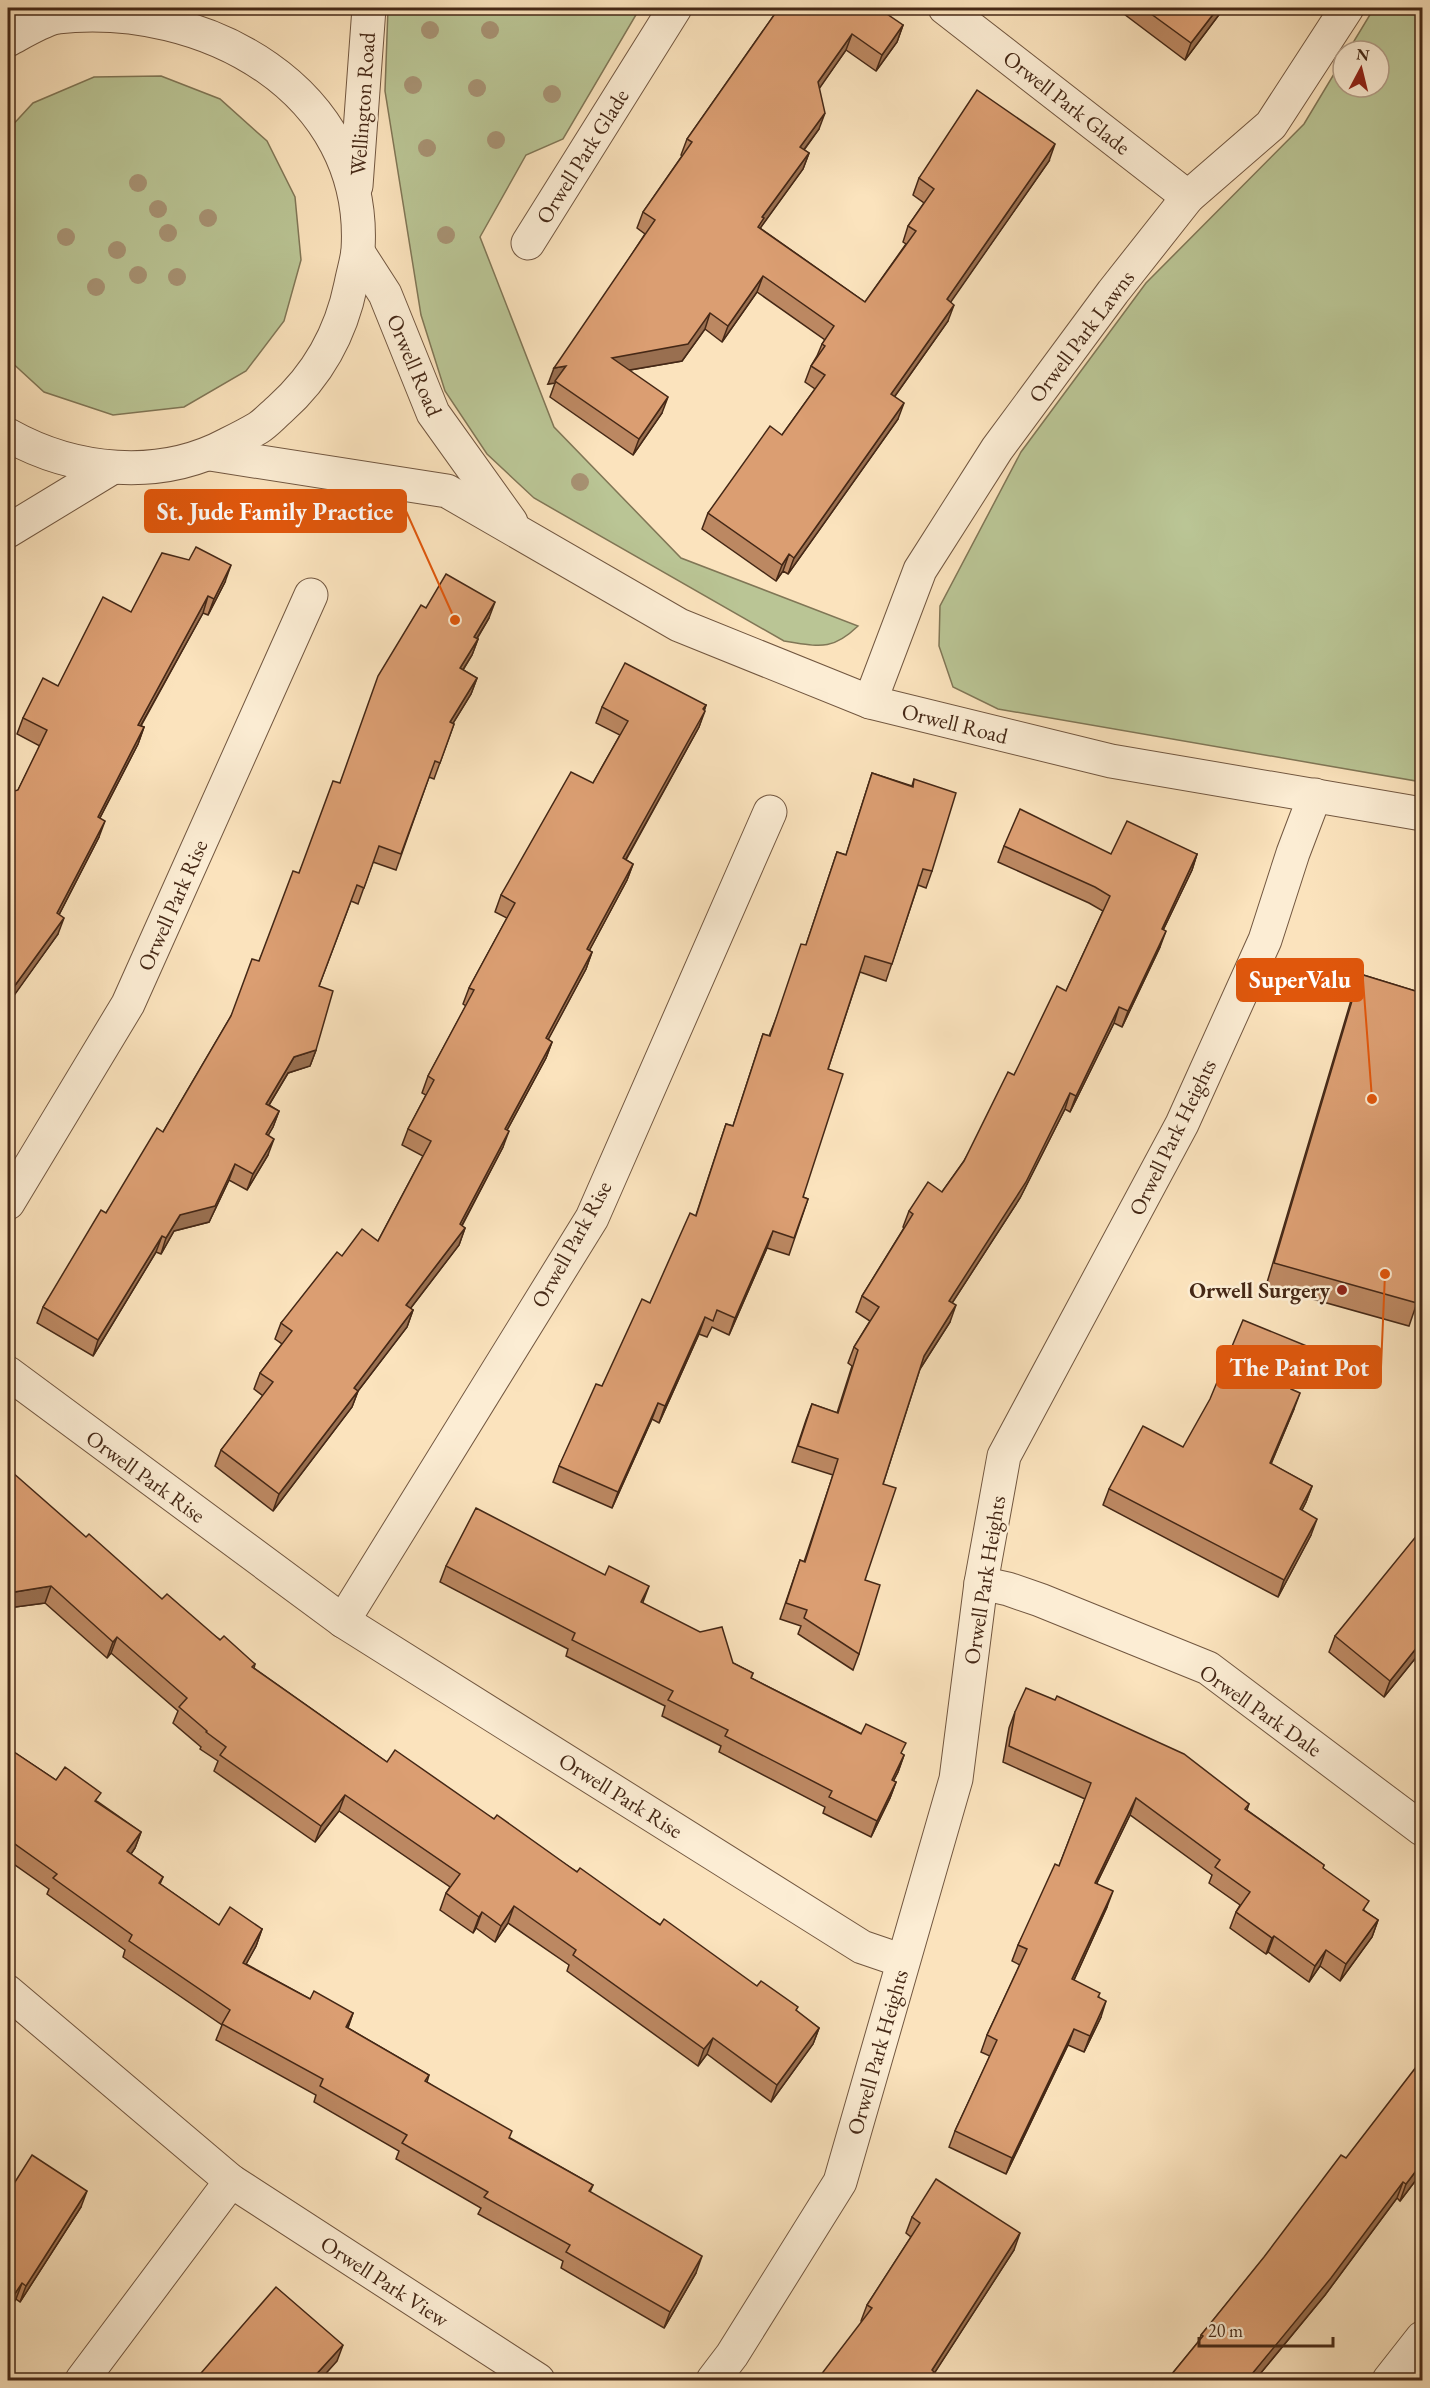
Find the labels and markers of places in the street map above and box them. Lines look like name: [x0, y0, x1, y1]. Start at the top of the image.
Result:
callout: St. Jude Family Practice: [145, 490, 406, 532]
callout: SuperValu: [1237, 959, 1363, 1001]
place label: Orwell Surgery: [1189, 1276, 1330, 1305]
marker: Orwell Surgery: [1335, 1283, 1349, 1297]
callout: The Paint Pot: [1217, 1346, 1381, 1388]

